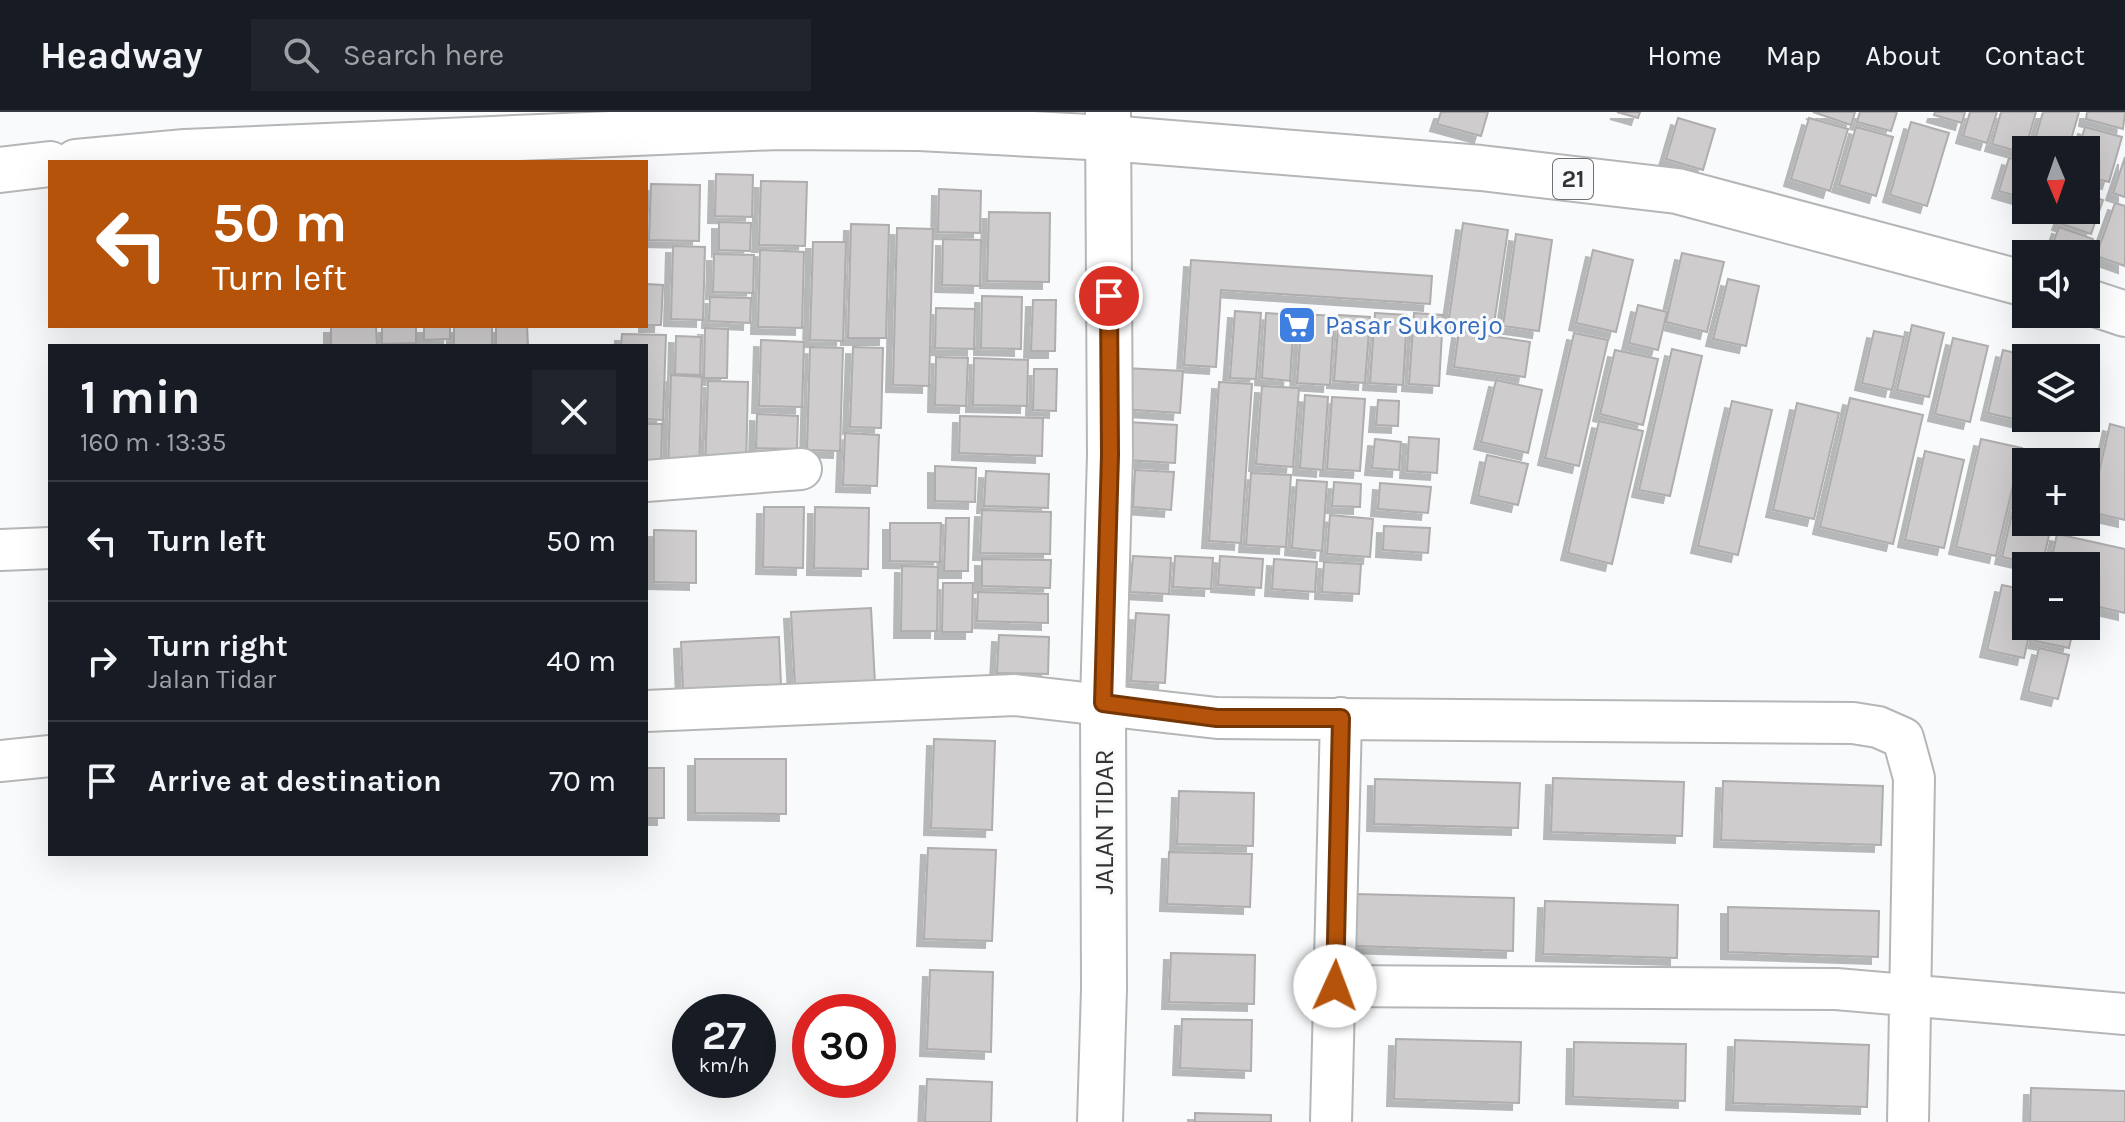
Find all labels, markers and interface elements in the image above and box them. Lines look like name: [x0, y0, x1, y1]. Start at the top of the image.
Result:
search box: [251, 19, 811, 91]
text: Headway: [40, 33, 203, 78]
icon: search: [279, 33, 323, 77]
text: Search here: [343, 37, 504, 73]
text: Home: [1647, 39, 1722, 72]
text: Map: [1766, 39, 1821, 72]
text: About: [1865, 39, 1941, 72]
text: Contact: [1985, 39, 2085, 72]
north arrow: [2012, 136, 2100, 224]
map controls: [2012, 136, 2100, 640]
road number: 21: [1553, 159, 1593, 199]
text: 50 m: [212, 190, 347, 255]
icon: left: [80, 192, 184, 296]
button: sound: [2012, 240, 2100, 328]
text: Turn left: [212, 257, 347, 299]
pin: [1075, 262, 1143, 330]
icon: arrive: [1087, 274, 1131, 318]
supermarket icon: Pasar Sukorejo: [1276, 304, 1318, 346]
place label: Pasar Sukorejo: [1325, 310, 1503, 341]
button: layers: [2012, 344, 2100, 432]
text: 1 min: [80, 369, 200, 425]
button: close: [532, 370, 616, 454]
text: 160 m · 13:35: [80, 427, 226, 458]
button: +: [2012, 448, 2100, 536]
icon: left: [80, 519, 124, 563]
text: Turn left: [148, 523, 266, 559]
text: 50 m: [546, 523, 616, 559]
button: −: [2012, 552, 2100, 640]
text: Turn right: [148, 628, 288, 664]
icon: right: [80, 639, 124, 683]
text: 40 m: [546, 643, 616, 679]
text: Jalan Tidar: [148, 664, 276, 695]
street label: JALAN TIDAR: [1089, 750, 1120, 894]
icon: arrive: [80, 759, 124, 803]
text: Arrive at destination: [148, 763, 442, 799]
text: 70 m: [549, 763, 616, 799]
position arrow: [1293, 944, 1377, 1028]
speed limit sign: 30: [792, 994, 896, 1098]
text: 27: [702, 1012, 746, 1059]
text: km/h: [699, 1054, 749, 1077]

